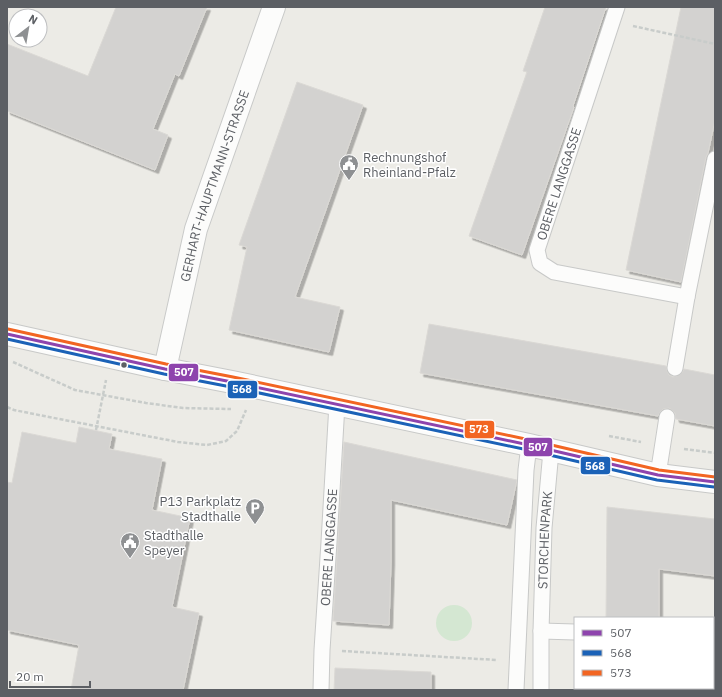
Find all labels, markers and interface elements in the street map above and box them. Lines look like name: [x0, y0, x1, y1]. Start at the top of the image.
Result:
north arrow: [8, 8, 48, 48]
text: N: [26, 11, 40, 27]
street label: GERHART-HAUPTMANN-STRASSE: [176, 88, 253, 283]
street label: OBERE LANGGASSE: [533, 126, 585, 242]
place label: Rechnungshof Rheinland-Pfalz: [363, 149, 456, 181]
public building icon: Rechnungshof Rheinland-Pfalz: [338, 153, 360, 181]
unlabelled marker: [119, 360, 129, 370]
line badge: 507: [168, 363, 199, 382]
text: 507: [174, 365, 194, 379]
line badge: 568: [227, 380, 258, 399]
text: 568: [232, 382, 252, 396]
line badge: 573: [464, 420, 495, 439]
text: 573: [469, 422, 489, 436]
line badge: 507: [523, 437, 553, 457]
text: 507: [528, 440, 548, 454]
line badge: 568: [580, 456, 611, 475]
text: 568: [585, 459, 605, 473]
street label: OBERE LANGGASSE: [316, 488, 341, 606]
street label: STORCHENPARK: [534, 490, 556, 589]
place label: P13 Parkplatz Stadthalle: [160, 493, 241, 525]
parking icon: P13 Parkplatz Stadthalle: [244, 497, 266, 525]
place label: Stadthalle Speyer: [144, 527, 204, 559]
public building icon: Stadthalle Speyer: [119, 531, 141, 559]
legend: [574, 617, 714, 689]
text: 507: [610, 625, 632, 640]
text: 568: [610, 645, 632, 660]
scale bar: [10, 663, 90, 689]
text: 573: [610, 665, 632, 680]
text: 20 m: [16, 669, 44, 684]

